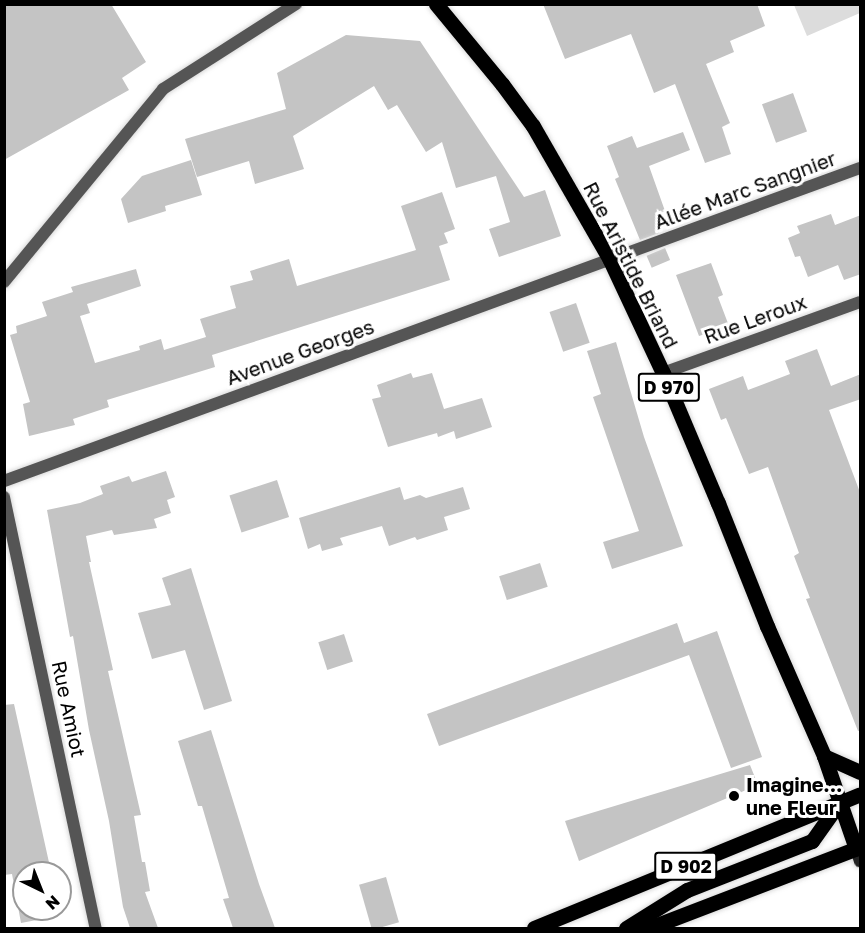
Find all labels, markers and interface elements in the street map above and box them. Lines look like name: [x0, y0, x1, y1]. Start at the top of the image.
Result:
street label: Allée Marc Sangnier: [651, 146, 839, 234]
street label: Rue Aristide Briand: [579, 178, 683, 352]
street label: Rue Leroux: [700, 289, 810, 349]
street label: Avenue Georges: [223, 314, 377, 390]
road number: D 970: [638, 372, 700, 402]
street label: Rue Amiot: [47, 658, 91, 760]
place label: Imagine... une Fleur: [746, 772, 842, 819]
marker: Imagine... une Fleur: [727, 789, 741, 803]
road number: D 902: [653, 851, 719, 881]
north arrow: [12, 861, 72, 921]
text: N: [42, 891, 64, 914]

